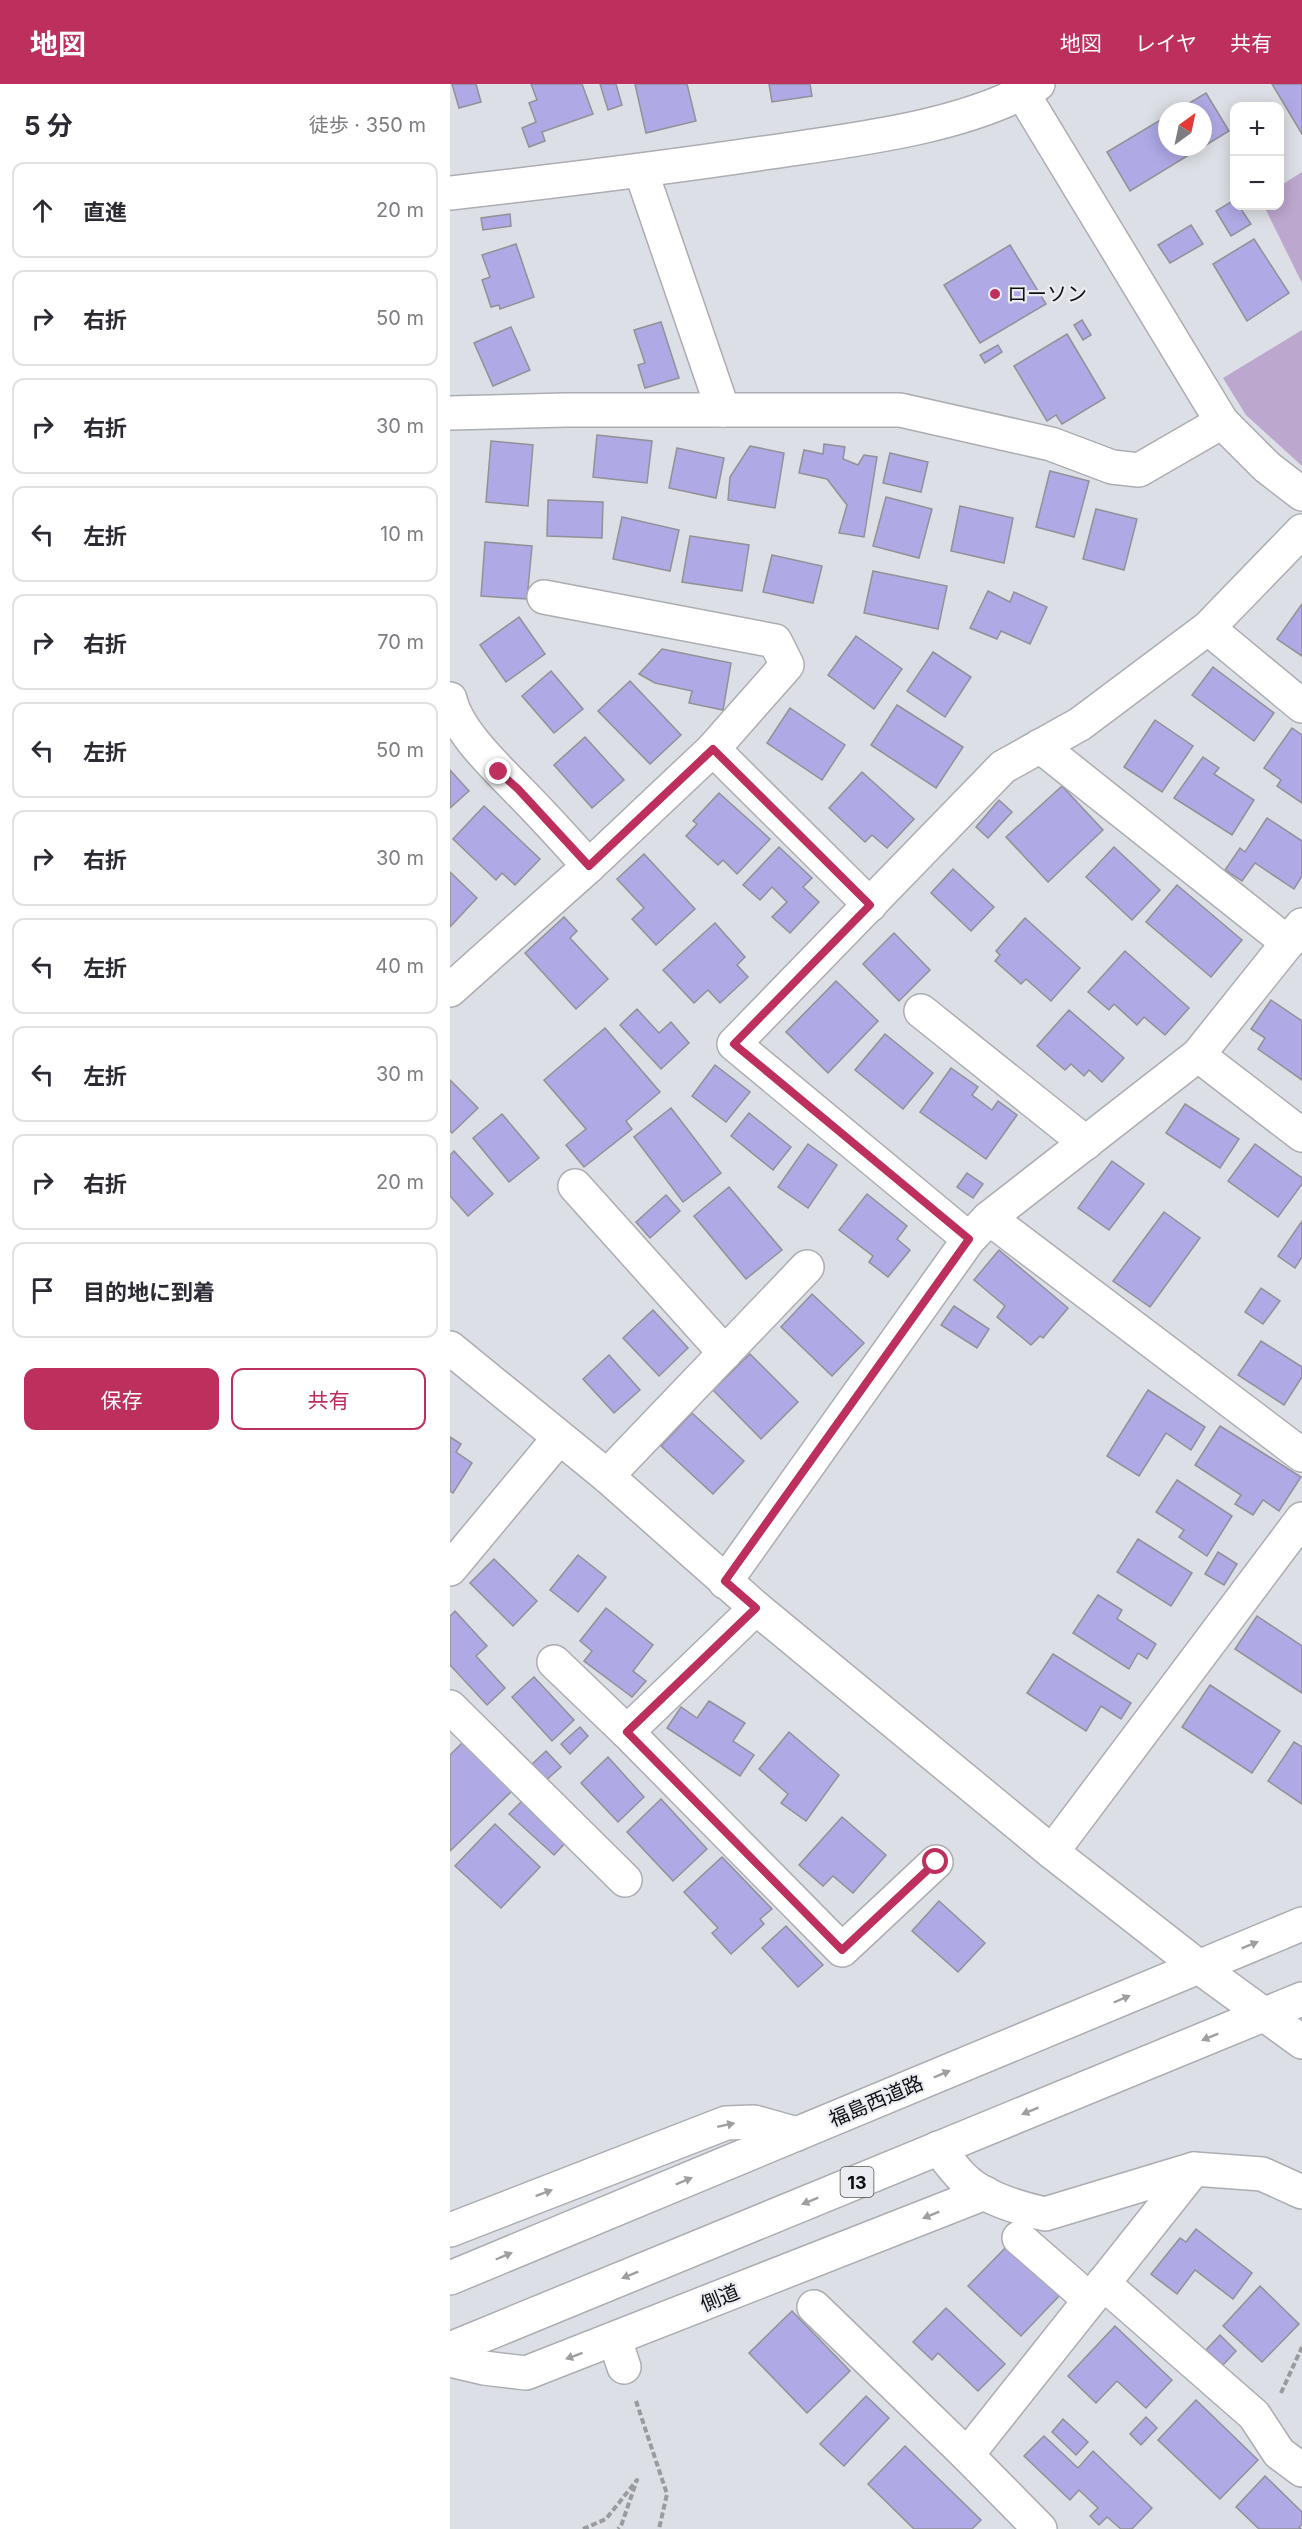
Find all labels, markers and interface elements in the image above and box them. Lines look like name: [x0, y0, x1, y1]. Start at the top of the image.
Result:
text: 地図: [30, 27, 86, 61]
text: 地図: [1060, 31, 1102, 56]
text: レイヤ: [1135, 31, 1197, 56]
text: 共有: [1230, 31, 1272, 56]
north arrow: [1158, 102, 1212, 156]
map controls: [1230, 102, 1284, 210]
button: +: [1230, 102, 1284, 156]
text: 5 分: [24, 110, 73, 141]
text: 徒歩 · 350 m: [309, 113, 426, 137]
button: −: [1230, 156, 1284, 210]
icon: ahead: [26, 194, 59, 227]
text: 20 m: [376, 198, 424, 222]
text: 直進: [83, 199, 127, 225]
place label: ローソン: [1007, 282, 1087, 306]
marker: ローソン: [988, 287, 1002, 301]
icon: right: [26, 302, 59, 335]
text: 50 m: [376, 306, 424, 330]
text: 右折: [83, 307, 127, 333]
icon: right: [26, 410, 59, 443]
text: 30 m: [376, 414, 424, 438]
text: 右折: [83, 415, 127, 441]
icon: left: [26, 518, 59, 551]
text: 10 m: [380, 522, 424, 546]
text: 左折: [83, 523, 127, 549]
icon: right: [26, 626, 59, 659]
text: 70 m: [377, 630, 424, 654]
text: 右折: [83, 631, 127, 657]
icon: left: [26, 734, 59, 767]
text: 50 m: [376, 738, 424, 762]
text: 左折: [83, 739, 127, 765]
route end: [485, 758, 511, 784]
icon: right: [26, 842, 59, 875]
text: 30 m: [376, 846, 424, 870]
text: 右折: [83, 847, 127, 873]
icon: left: [26, 950, 59, 983]
text: 40 m: [375, 954, 424, 978]
text: 左折: [83, 955, 127, 981]
icon: left: [26, 1058, 59, 1091]
text: 30 m: [376, 1062, 424, 1086]
text: 左折: [83, 1063, 127, 1089]
icon: right: [26, 1166, 59, 1199]
text: 20 m: [376, 1170, 424, 1194]
text: 右折: [83, 1171, 127, 1197]
icon: arrive: [26, 1274, 59, 1307]
text: 目的地に到着: [83, 1279, 215, 1305]
button: 保存: [24, 1368, 219, 1430]
button: 共有: [231, 1368, 426, 1430]
route start: [922, 1848, 948, 1874]
one-way arrow: [1242, 1940, 1260, 1950]
one-way arrow: [1113, 1994, 1131, 2004]
one-way arrow: [1201, 2033, 1219, 2042]
one-way arrow: [933, 2069, 951, 2079]
street label: 福島西道路: [825, 2070, 927, 2132]
one-way arrow: [1020, 2106, 1038, 2116]
one-way arrow: [717, 2120, 736, 2129]
road number: 13: [840, 2167, 874, 2197]
one-way arrow: [675, 2176, 693, 2185]
one-way arrow: [535, 2188, 553, 2198]
one-way arrow: [801, 2196, 819, 2206]
one-way arrow: [921, 2210, 939, 2220]
one-way arrow: [495, 2251, 513, 2260]
one-way arrow: [621, 2271, 639, 2280]
street label: 側道: [697, 2279, 743, 2317]
one-way arrow: [564, 2351, 582, 2361]

